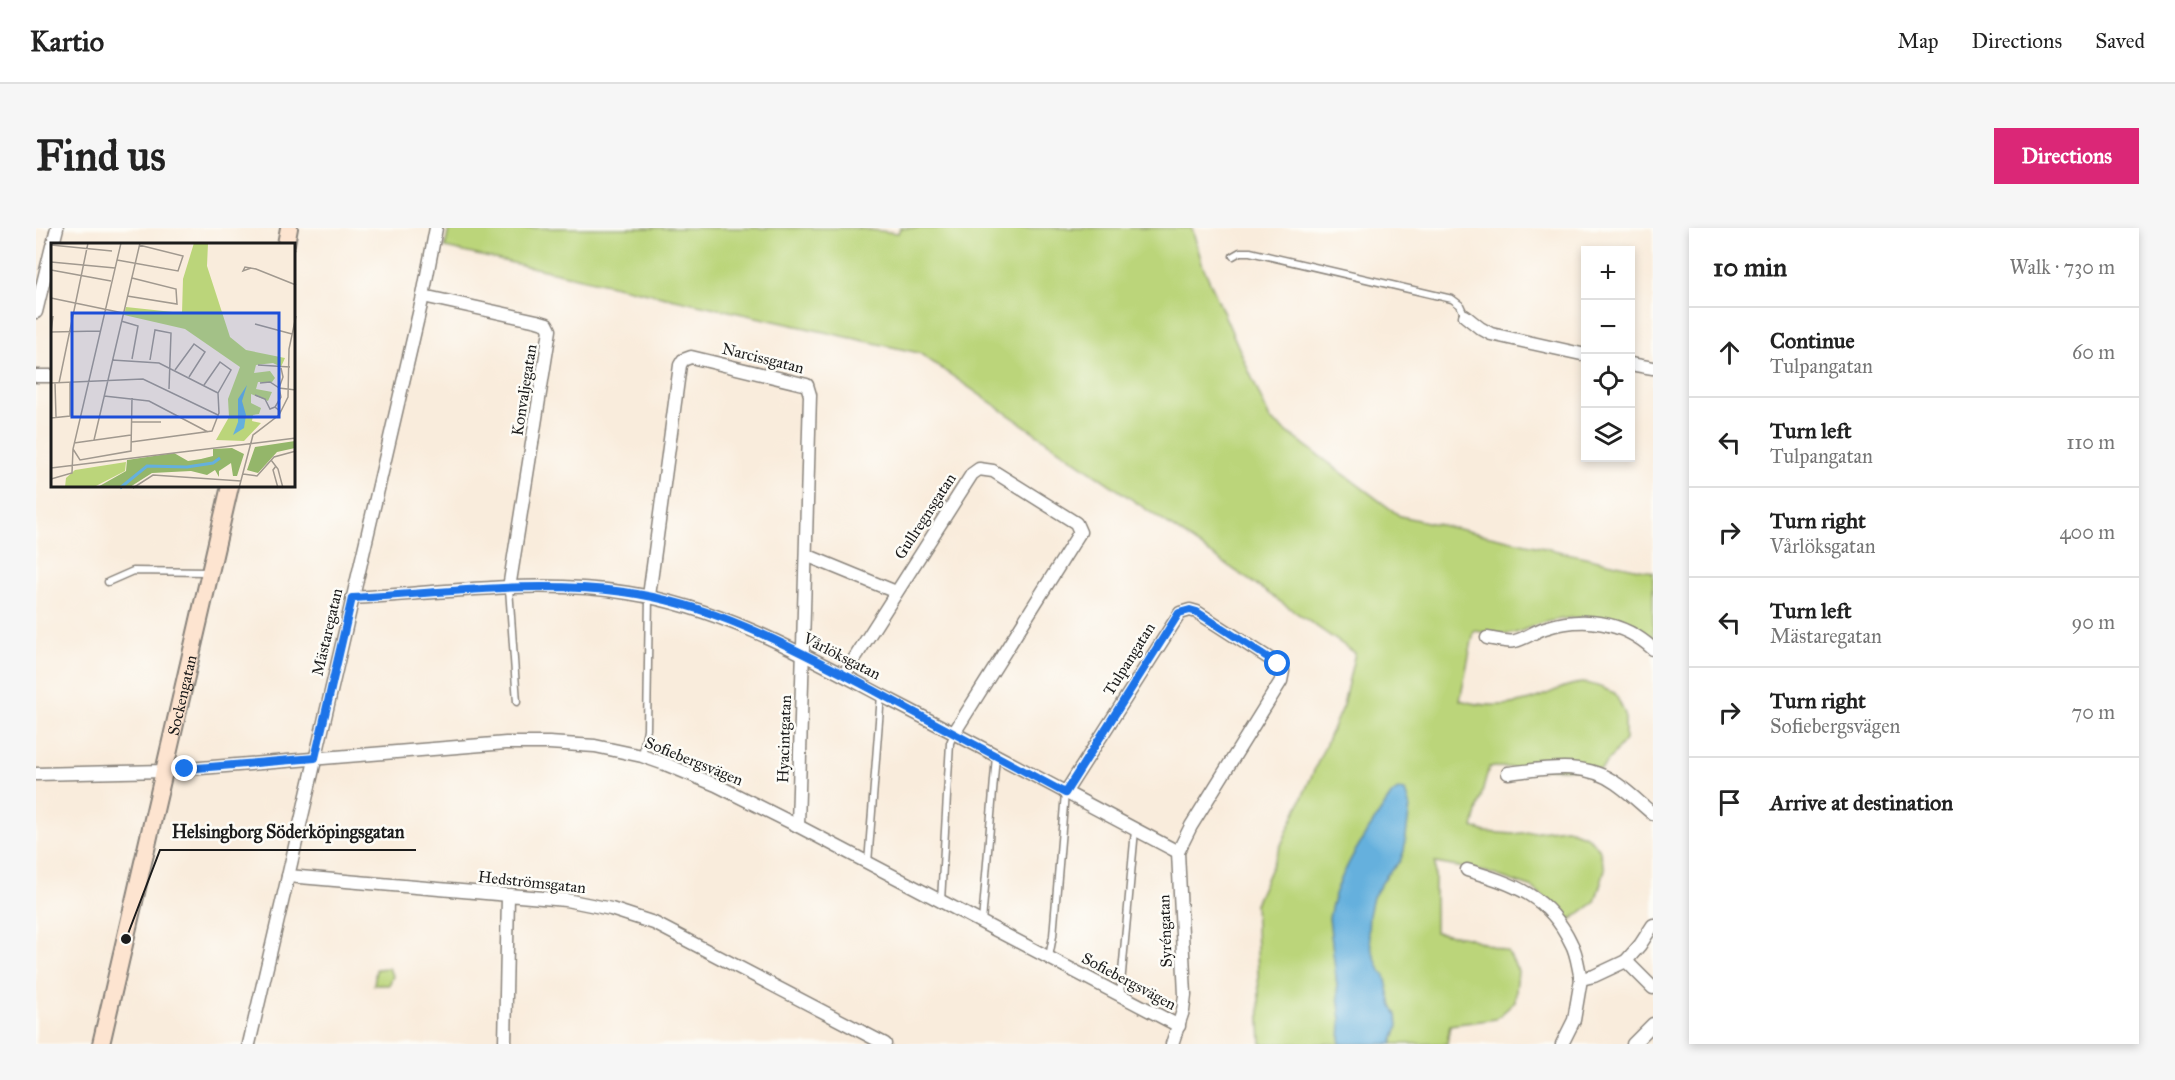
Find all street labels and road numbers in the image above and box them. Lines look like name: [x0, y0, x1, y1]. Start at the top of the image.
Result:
street label: Narcissgatan: [720, 339, 806, 378]
street label: Konvaljegatan: [507, 343, 542, 437]
street label: Gullregnsgatan: [890, 469, 961, 563]
street label: Mästaregatan: [308, 586, 347, 678]
street label: Tulpangatan: [1099, 619, 1160, 699]
street label: Vårlöksgatan: [799, 628, 884, 685]
street label: Sockengatan: [163, 653, 200, 737]
street label: Hyacintgatan: [773, 694, 796, 784]
street label: Sofiebergsvägen: [642, 733, 746, 790]
street label: Hedströmsgatan: [477, 867, 587, 898]
street label: Syréngatan: [1154, 894, 1177, 968]
street label: Sofiebergsvägen: [1078, 948, 1180, 1015]

